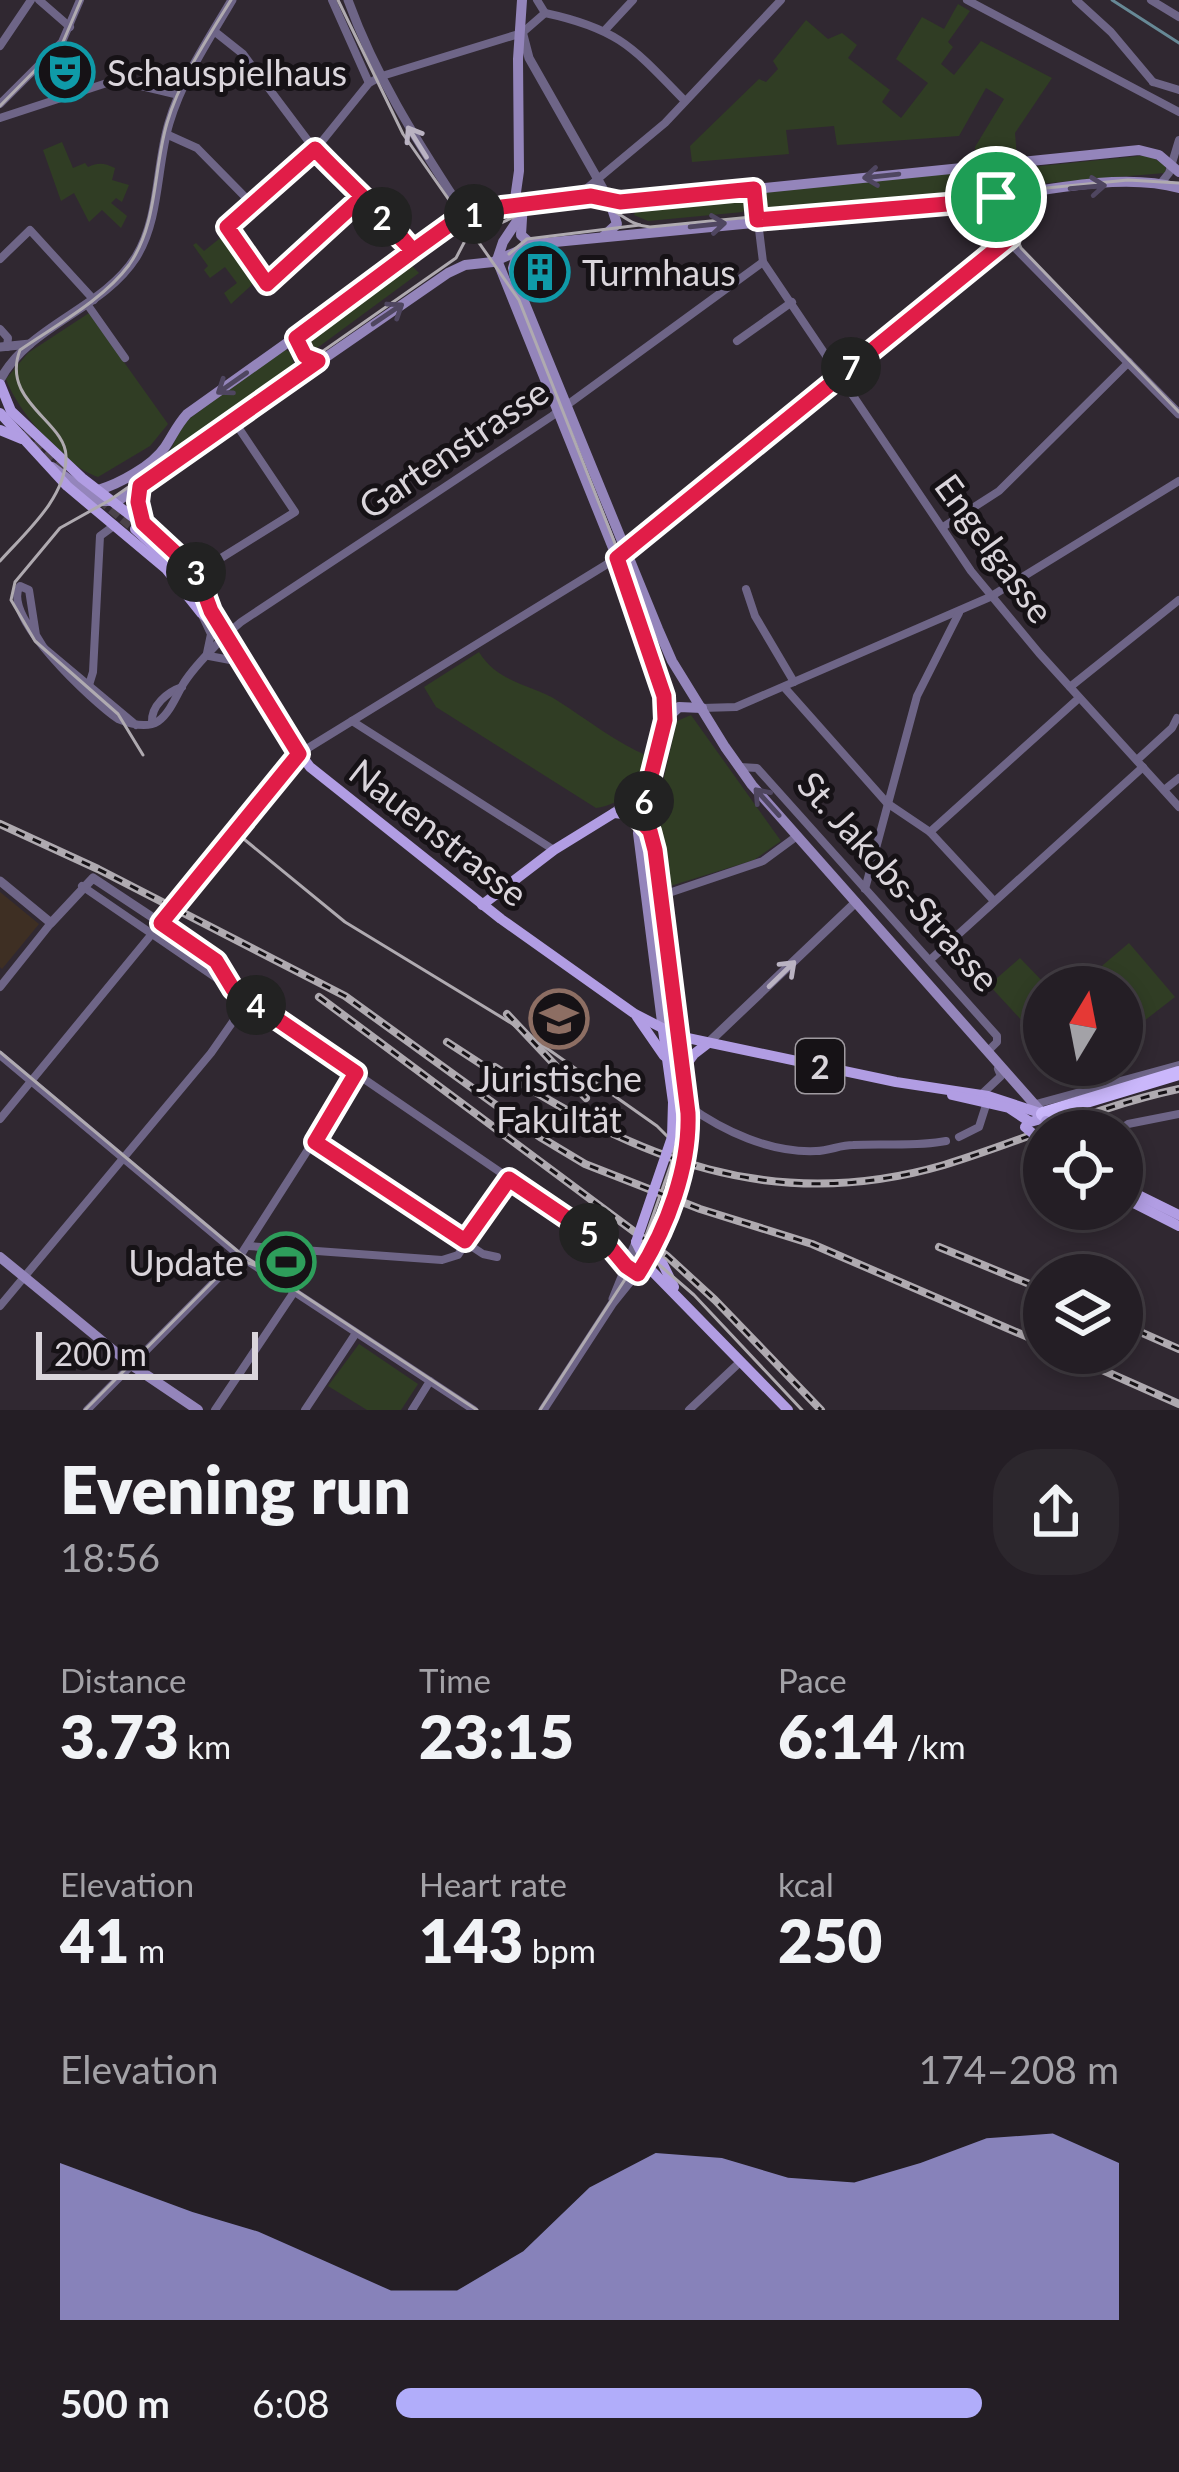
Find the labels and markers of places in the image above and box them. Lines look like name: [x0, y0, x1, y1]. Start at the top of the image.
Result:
theatre icon: Schauspielhaus: [34, 41, 96, 103]
place label: Schauspielhaus: [107, 50, 347, 94]
pin: [945, 146, 1047, 248]
pin: 1: [444, 184, 504, 244]
pin: 2: [352, 187, 412, 247]
building icon: Turmhaus: [509, 241, 571, 303]
place label: Turmhaus: [582, 250, 736, 294]
pin: 7: [821, 337, 881, 397]
pin: 3: [166, 542, 226, 602]
pin: 6: [614, 771, 674, 831]
pin: 4: [226, 975, 286, 1035]
school or university icon: Juristische Fakultät: [528, 988, 590, 1050]
place label: Juristische Fakultät: [476, 1056, 642, 1141]
pin: 5: [559, 1203, 619, 1263]
sports icon: Update: [255, 1231, 317, 1293]
place label: Update: [128, 1240, 244, 1284]

